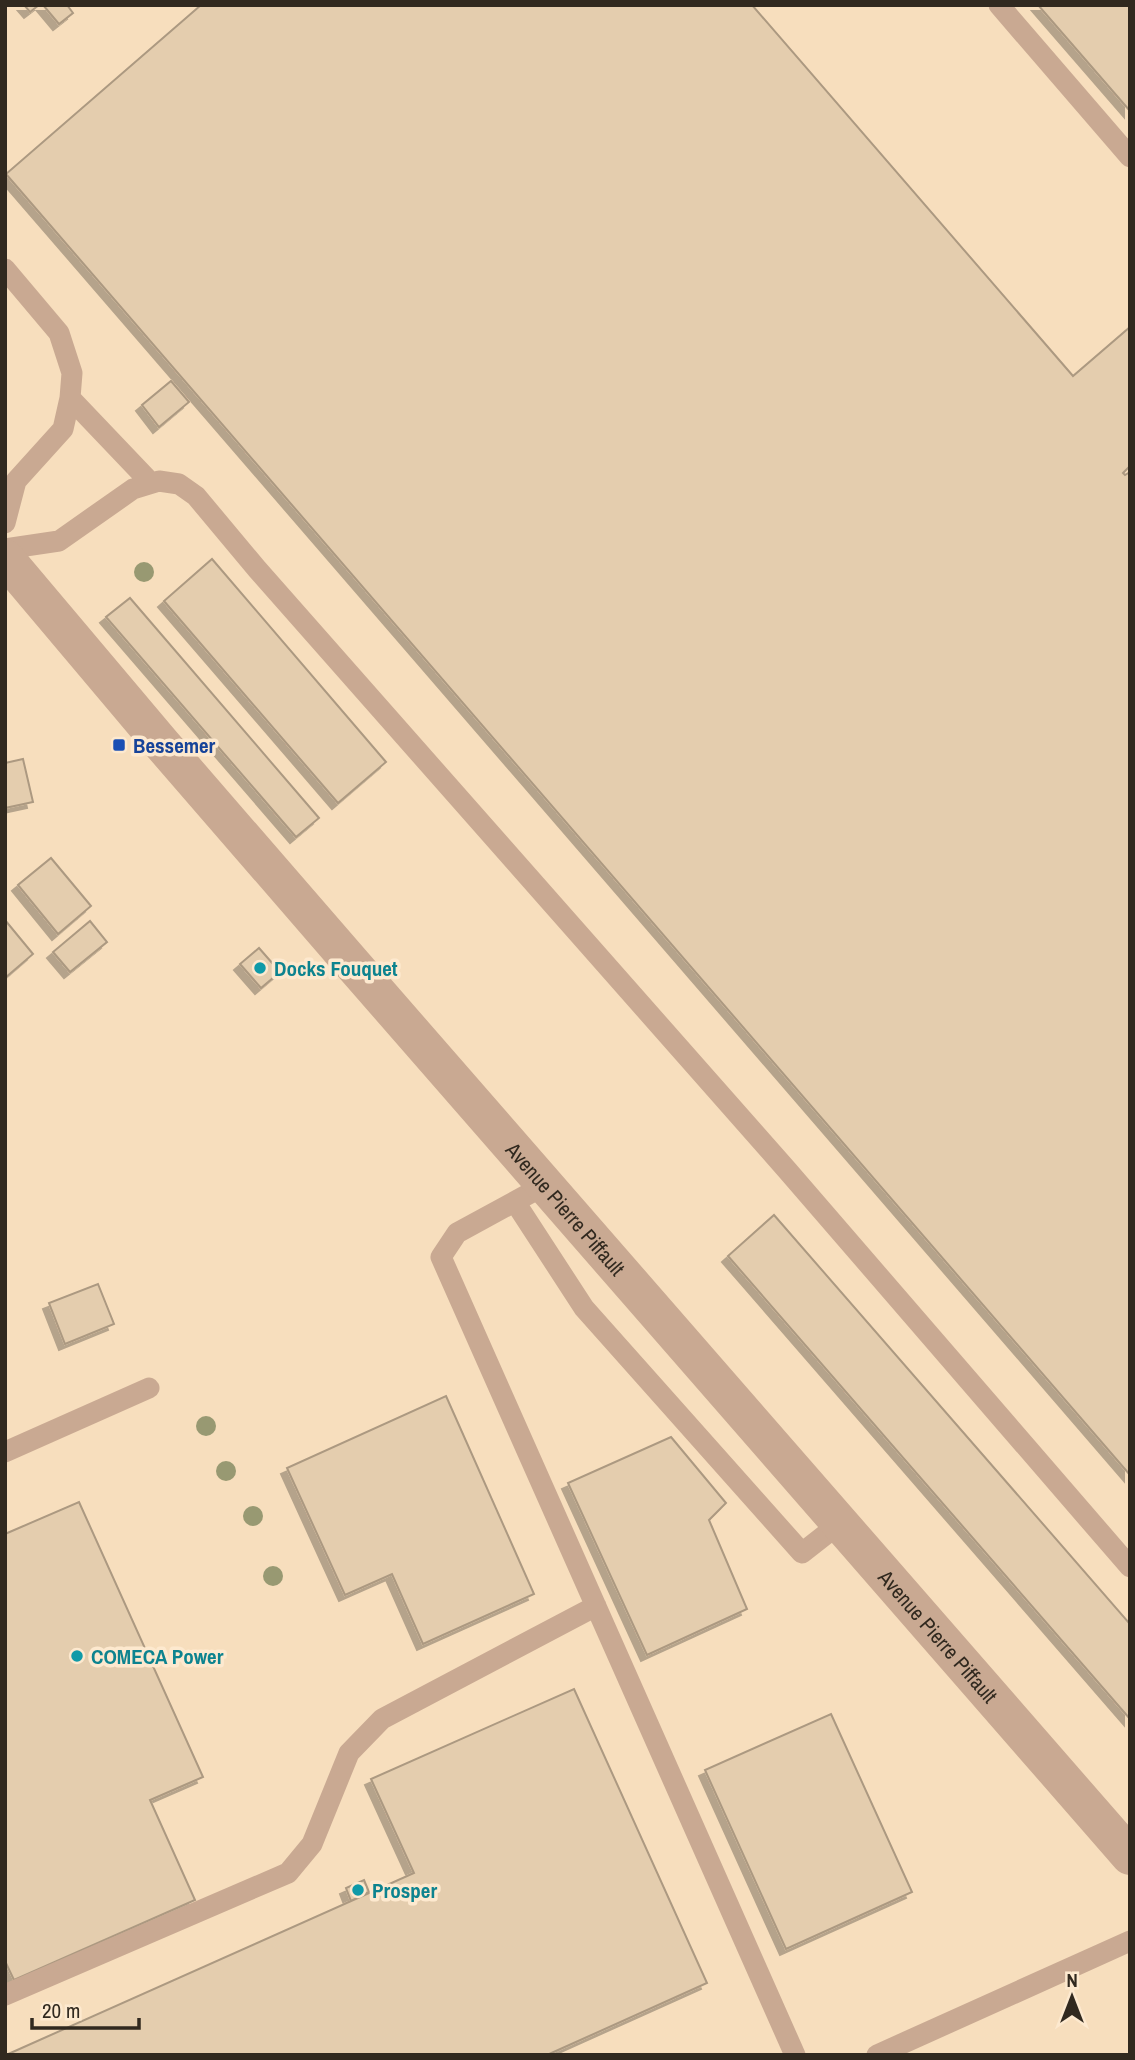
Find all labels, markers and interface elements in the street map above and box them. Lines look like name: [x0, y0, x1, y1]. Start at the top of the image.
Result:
place label: Bessemer: [133, 731, 216, 760]
marker: Bessemer: [111, 737, 127, 753]
place label: Docks Fouquet: [274, 954, 398, 983]
marker: Docks Fouquet: [252, 960, 268, 976]
street label: Avenue Pierre Piffault: [499, 1135, 632, 1282]
street label: Avenue Pierre Piffault: [872, 1562, 1005, 1709]
place label: COMECA Power: [91, 1642, 224, 1671]
marker: COMECA Power: [69, 1648, 85, 1664]
place label: Prosper: [372, 1876, 437, 1905]
marker: Prosper: [350, 1882, 366, 1898]
north arrow: [1037, 1962, 1107, 2032]
text: N: [1066, 1967, 1078, 1993]
scale bar: [32, 1986, 138, 2030]
text: 20 m: [42, 1996, 80, 2025]

